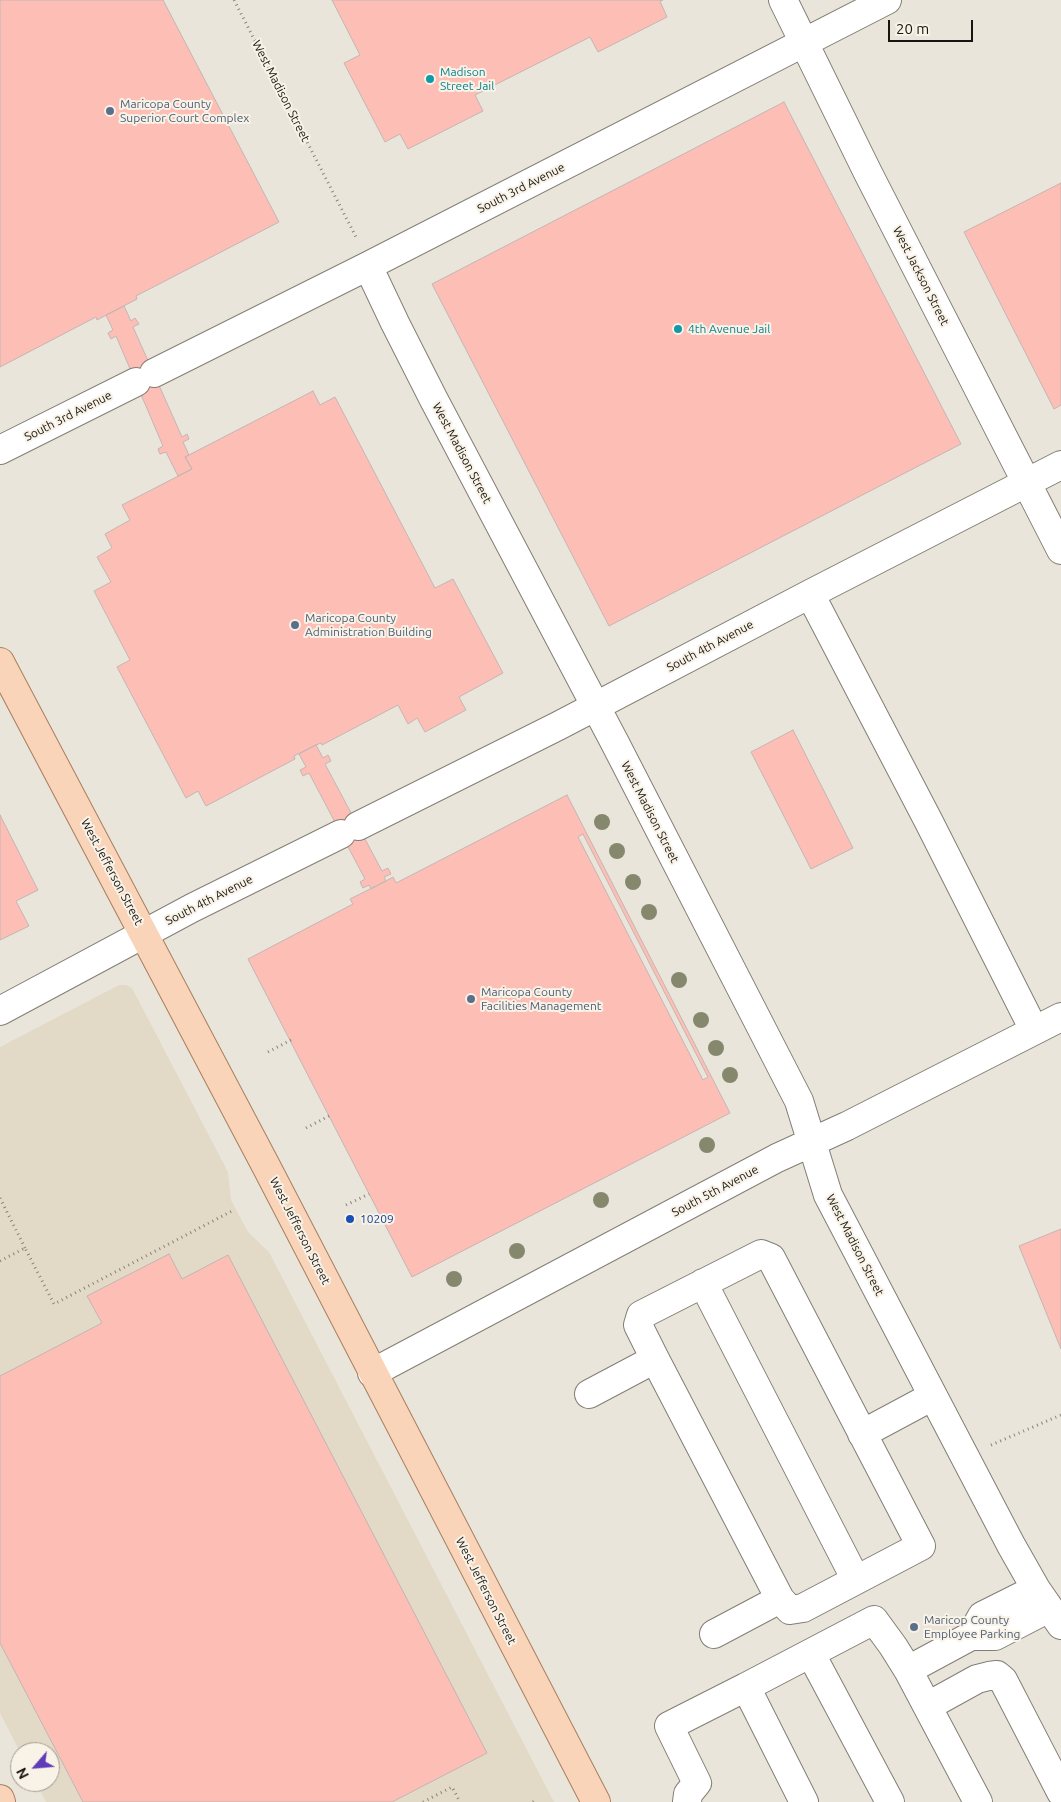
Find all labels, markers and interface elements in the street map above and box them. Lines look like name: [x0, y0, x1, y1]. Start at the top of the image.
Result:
scale bar: [891, 10, 976, 42]
text: 20 m: [896, 20, 929, 37]
street label: West Madison Street: [249, 38, 313, 144]
place label: Madison Street Jail: [440, 65, 494, 93]
marker: Madison Street Jail: [424, 73, 436, 85]
place label: Maricopa County Superior Court Complex: [120, 97, 249, 125]
marker: Maricopa County Superior Court Complex: [104, 105, 116, 117]
street label: South 3rd Avenue: [475, 160, 567, 216]
street label: West Jackson Street: [890, 224, 952, 328]
place label: 4th Avenue Jail: [688, 322, 770, 336]
marker: 4th Avenue Jail: [672, 323, 684, 335]
street label: South 3rd Avenue: [22, 388, 114, 444]
street label: West Madison Street: [429, 400, 495, 506]
place label: Maricopa County Administration Building: [305, 611, 432, 639]
street label: South 4th Avenue: [664, 617, 756, 675]
marker: Maricopa County Administration Building: [289, 619, 301, 631]
street label: West Madison Street: [618, 759, 682, 865]
street label: West Jefferson Street: [78, 816, 146, 928]
street label: South 4th Avenue: [163, 872, 255, 928]
place label: Maricopa County Facilities Management: [481, 985, 601, 1013]
marker: Maricopa County Facilities Management: [465, 993, 477, 1005]
street label: South 5th Avenue: [669, 1162, 761, 1220]
street label: West Jefferson Street: [267, 1175, 333, 1287]
street label: West Madison Street: [823, 1192, 887, 1298]
place label: 10209: [360, 1212, 394, 1226]
marker: 10209: [344, 1213, 356, 1225]
street label: West Jefferson Street: [453, 1535, 519, 1647]
place label: Maricop County Employee Parking: [924, 1613, 1021, 1641]
marker: Maricop County Employee Parking: [908, 1621, 920, 1633]
north arrow: [10, 1742, 60, 1792]
text: N: [13, 1765, 32, 1782]

